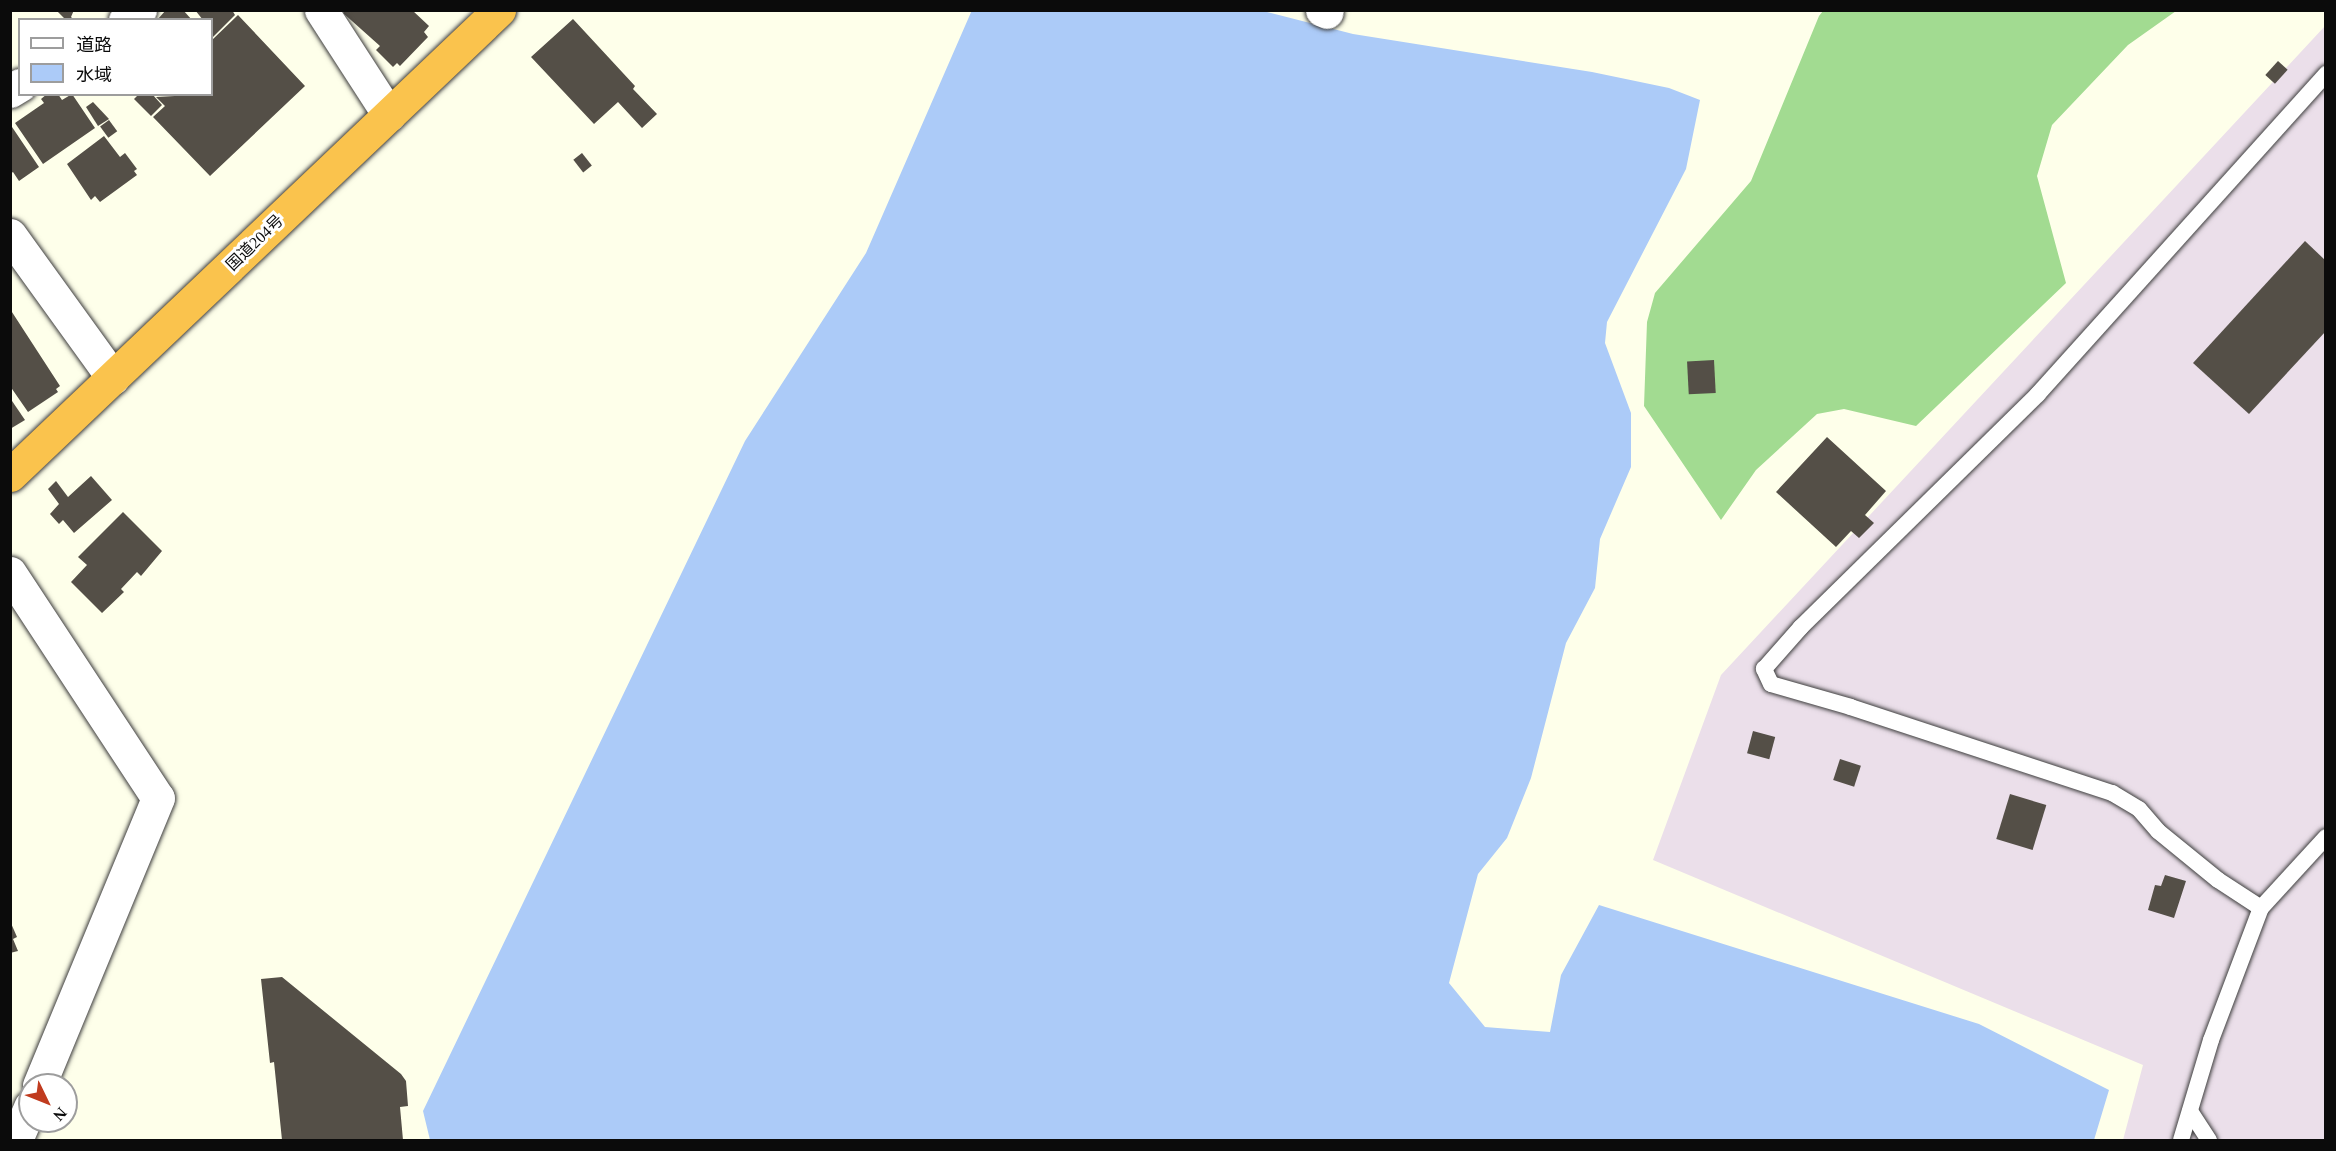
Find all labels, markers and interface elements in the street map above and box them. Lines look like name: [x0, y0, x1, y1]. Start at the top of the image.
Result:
legend: [18, 18, 213, 96]
text: 道路: [76, 35, 112, 55]
text: 水域: [76, 65, 112, 85]
street label: 国道204号: [222, 211, 288, 275]
north arrow: [18, 1073, 78, 1133]
text: N: [50, 1104, 70, 1124]

